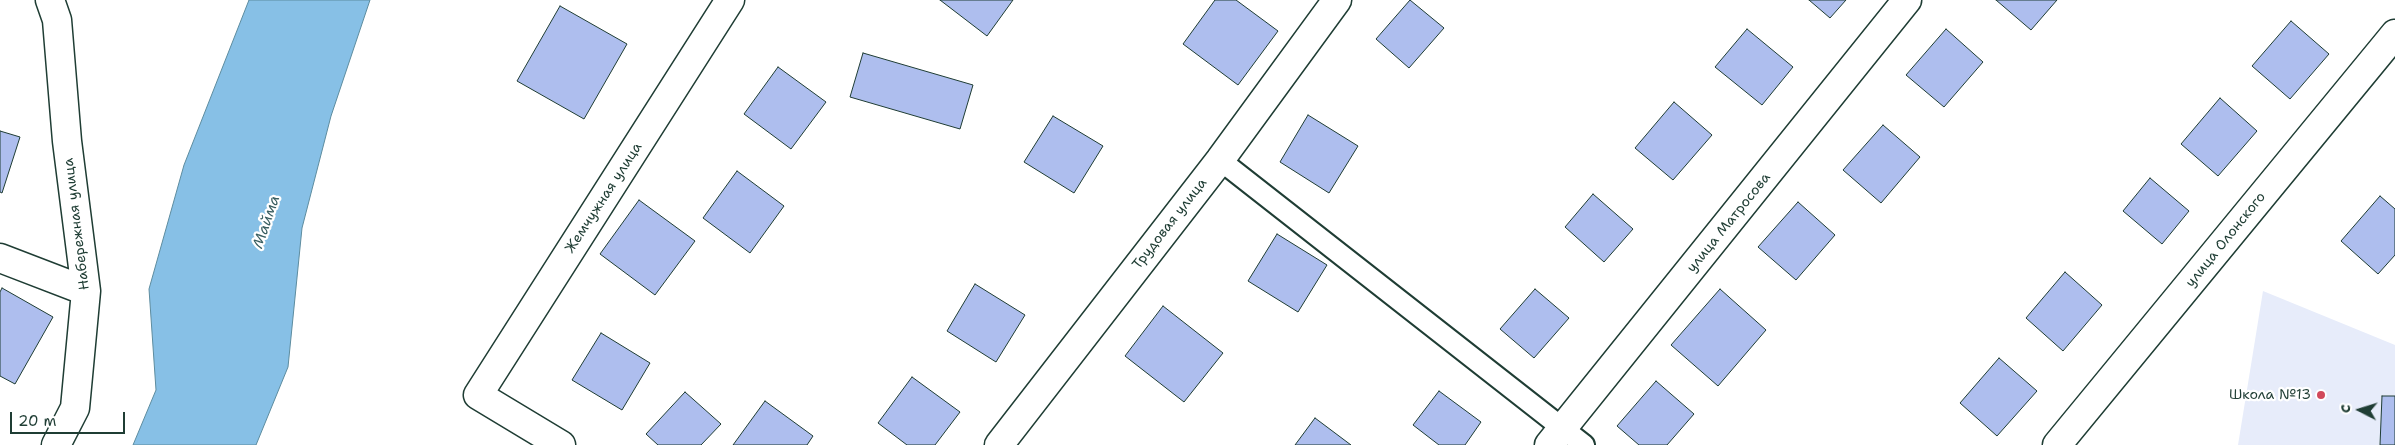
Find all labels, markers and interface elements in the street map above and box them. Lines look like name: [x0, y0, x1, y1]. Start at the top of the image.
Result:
street label: Жемчужная улица: [562, 140, 646, 256]
street label: Набережная улица: [61, 157, 93, 291]
street label: улица Матросова: [1684, 170, 1774, 276]
street label: Трудовая улица: [1129, 175, 1211, 273]
street label: улица Олонского: [2182, 189, 2270, 291]
water label: Майма: [250, 193, 284, 251]
north arrow: [2335, 385, 2385, 435]
place label: Школа №13: [2229, 387, 2311, 403]
marker: Школа №13: [2315, 389, 2327, 401]
scale bar: [12, 402, 128, 434]
text: С: [2336, 404, 2354, 414]
text: 20 m: [18, 411, 57, 431]

